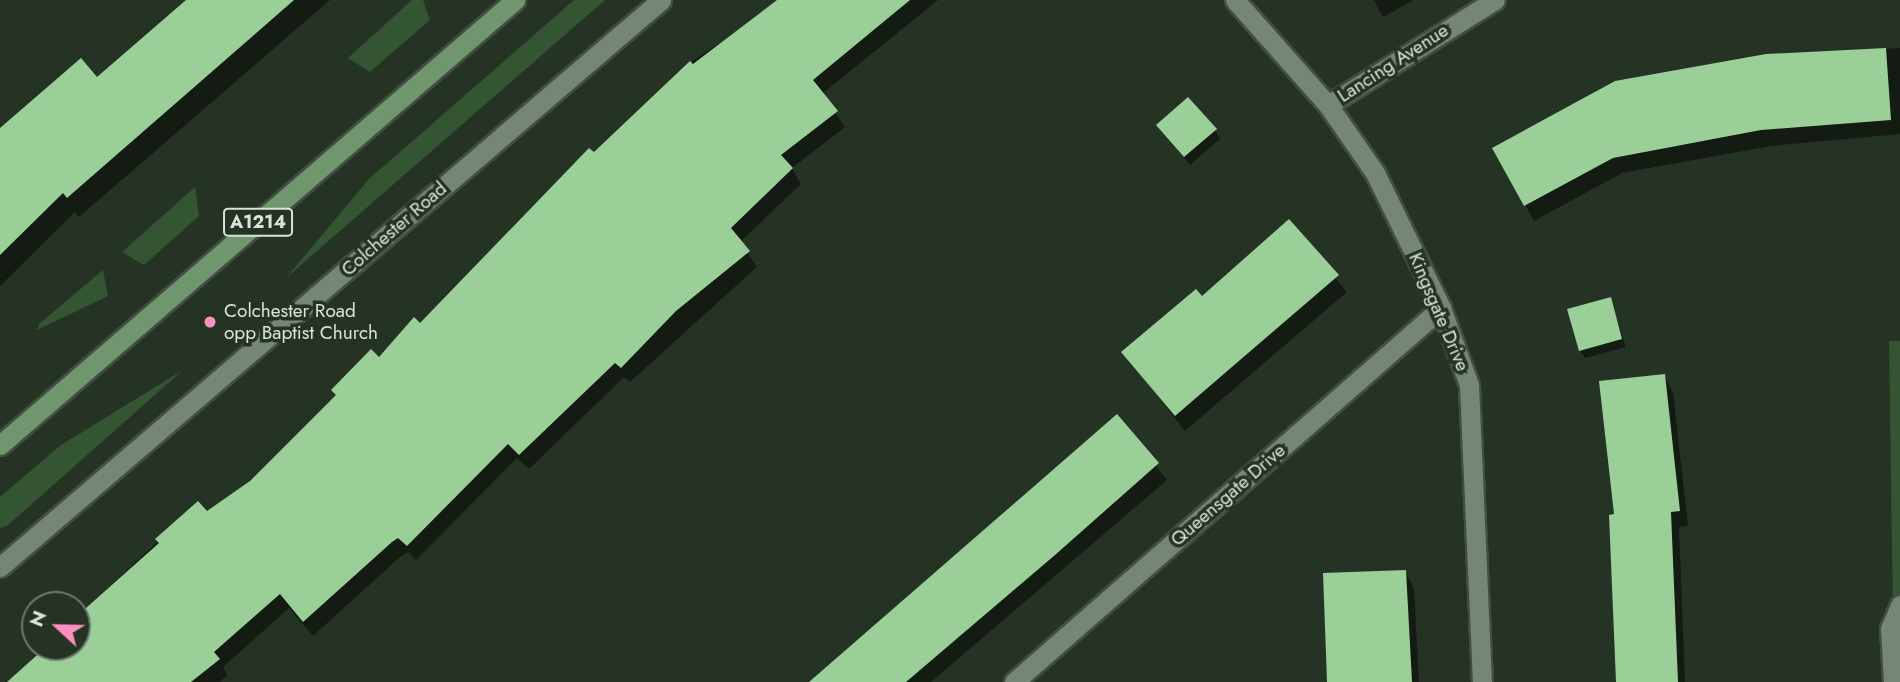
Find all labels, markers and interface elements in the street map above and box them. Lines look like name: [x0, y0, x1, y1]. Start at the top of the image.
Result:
street label: Lancing Avenue: [1333, 19, 1453, 107]
street label: Colchester Road: [337, 177, 451, 281]
road number: A1214: [223, 208, 293, 236]
street label: Kingsgate Drive: [1404, 249, 1474, 375]
place label: Colchester Road opp Baptist Church: [224, 300, 378, 344]
marker: Colchester Road opp Baptist Church: [202, 314, 218, 330]
street label: Queensgate Drive: [1166, 439, 1290, 551]
north arrow: [21, 591, 91, 661]
text: N: [23, 607, 53, 631]

